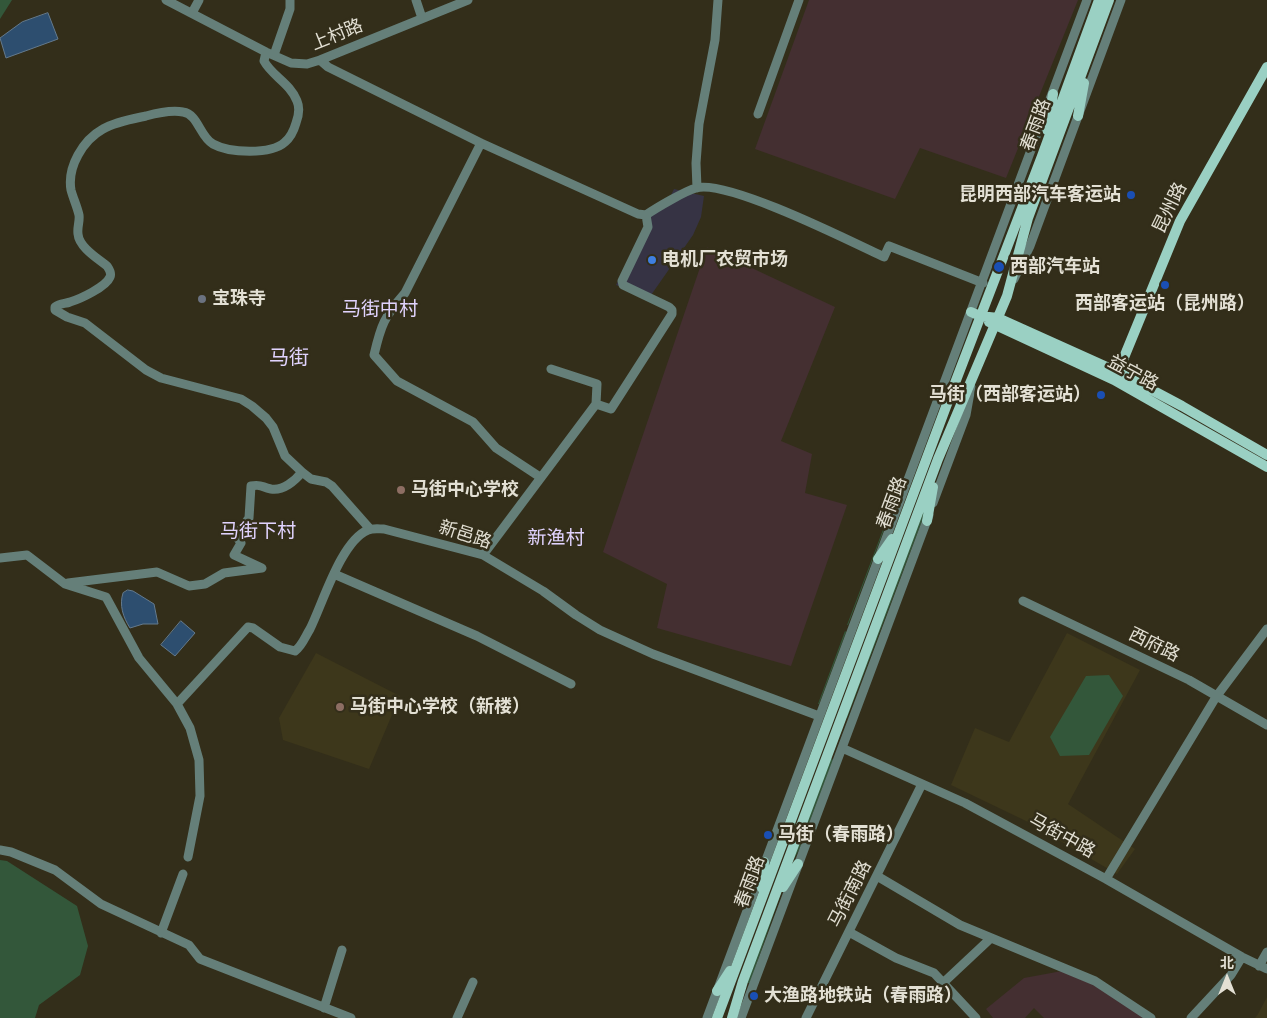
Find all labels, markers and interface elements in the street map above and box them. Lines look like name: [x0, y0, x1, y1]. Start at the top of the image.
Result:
street label: 上村路: [308, 15, 366, 55]
street label: 春雨路: [1017, 96, 1055, 154]
street label: 昆州路: [1148, 179, 1192, 237]
place label: 昆明西部汽车客运站: [959, 184, 1121, 206]
marker: 昆明西部汽车客运站: [1125, 189, 1137, 201]
place label: 电机厂农贸市场: [662, 249, 788, 271]
marker: 电机厂农贸市场: [646, 254, 658, 266]
place label: 西部汽车站: [1010, 256, 1100, 278]
marker: 西部汽车站: [992, 260, 1006, 274]
marker: 西部客运站（昆州路）: [1159, 279, 1171, 291]
place label: 宝珠寺: [212, 288, 266, 310]
marker: 宝珠寺: [196, 293, 208, 305]
place label: 西部客运站（昆州路）: [1075, 293, 1255, 315]
district label: 马街中村: [342, 298, 418, 320]
district label: 马街: [269, 346, 309, 370]
street label: 益宁路: [1104, 351, 1162, 395]
place label: 马街（西部客运站）: [929, 384, 1091, 406]
marker: 马街（西部客运站）: [1095, 389, 1107, 401]
street label: 春雨路: [873, 474, 911, 532]
place label: 马街中心学校: [411, 479, 519, 501]
marker: 马街中心学校: [395, 484, 407, 496]
street label: 新邑路: [436, 516, 494, 554]
district label: 马街下村: [220, 520, 296, 542]
district label: 新渔村: [528, 527, 584, 549]
street label: 西府路: [1125, 623, 1183, 667]
place label: 马街中心学校（新楼）: [350, 696, 530, 718]
marker: 马街中心学校（新楼）: [334, 701, 346, 713]
street label: 马街中路: [1025, 809, 1099, 863]
place label: 马街（春雨路）: [778, 824, 904, 846]
marker: 马街（春雨路）: [762, 829, 774, 841]
street label: 春雨路: [731, 853, 769, 911]
street label: 马街南路: [824, 857, 876, 931]
north arrow: [1202, 953, 1252, 1003]
text: 北: [1220, 954, 1234, 972]
place label: 大渔路地铁站（春雨路）: [764, 985, 962, 1007]
marker: 大渔路地铁站（春雨路）: [748, 990, 760, 1002]

